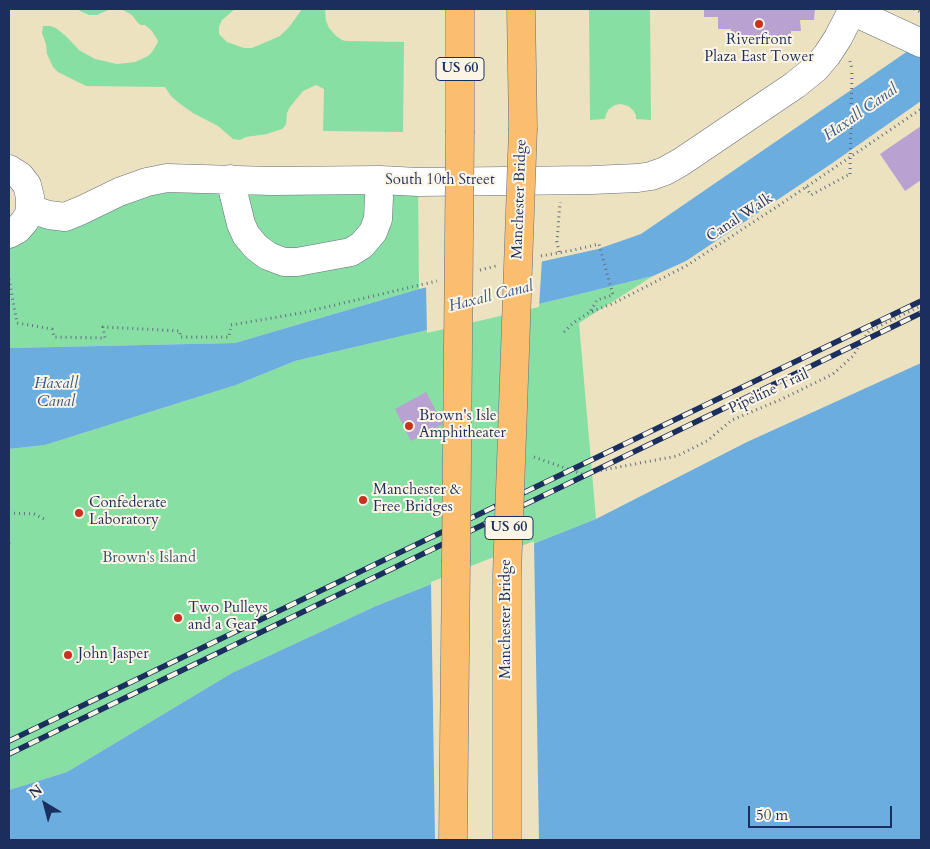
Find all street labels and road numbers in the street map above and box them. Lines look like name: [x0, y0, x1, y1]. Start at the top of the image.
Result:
road number: US 60: [436, 58, 484, 80]
street label: Manchester Bridge: [509, 139, 531, 259]
street label: South 10th Street: [385, 172, 495, 190]
street label: Canal Walk: [703, 190, 777, 246]
street label: Pipeline Trail: [726, 366, 812, 418]
road number: US 60: [485, 516, 533, 540]
street label: Manchester Bridge: [498, 559, 516, 679]

